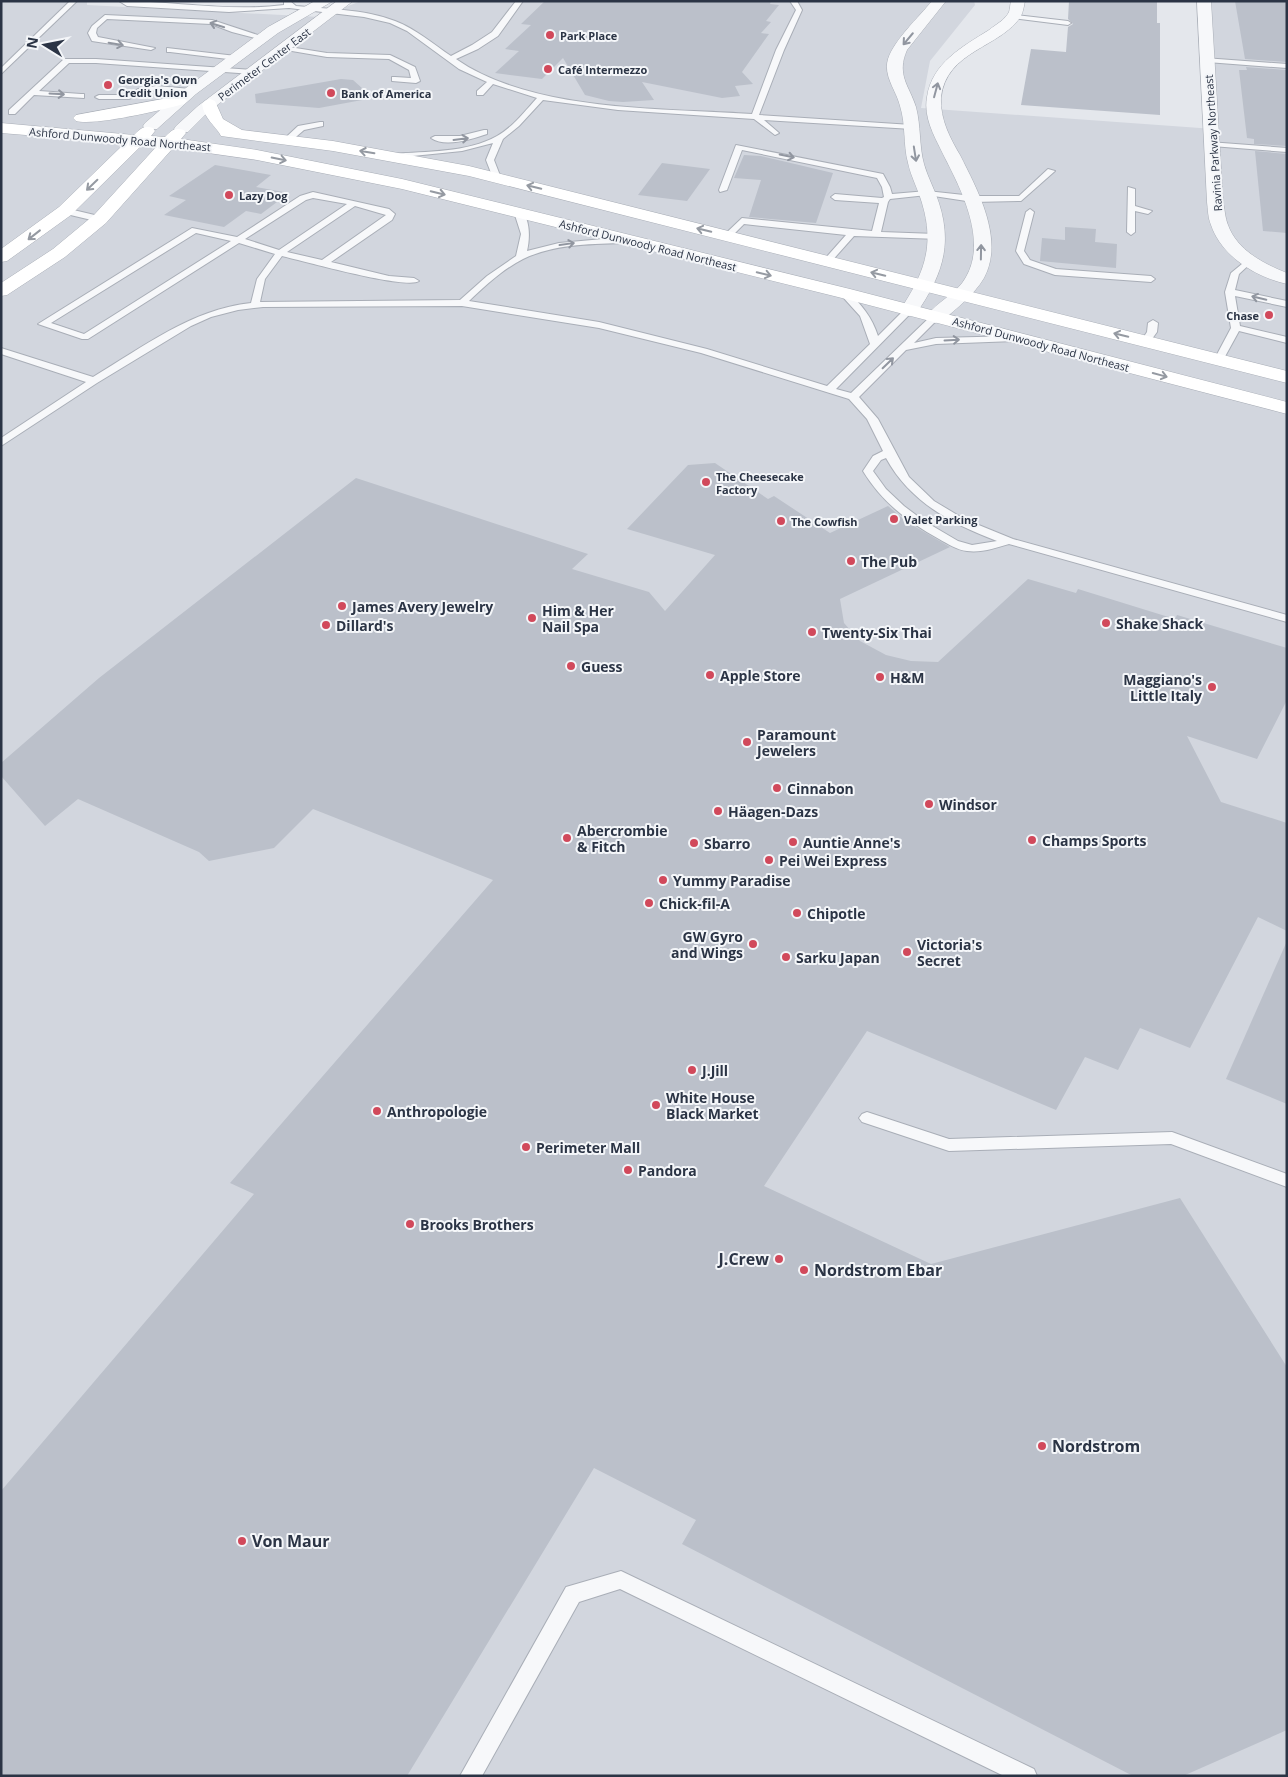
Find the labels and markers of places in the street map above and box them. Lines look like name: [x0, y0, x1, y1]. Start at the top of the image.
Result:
place label: Park Place: [560, 28, 618, 43]
marker: Park Place: [544, 29, 556, 41]
place label: Café Intermezzo: [558, 62, 647, 77]
marker: Café Intermezzo: [542, 63, 554, 75]
place label: Georgia's Own Credit Union: [118, 72, 197, 100]
marker: Georgia's Own Credit Union: [102, 79, 114, 91]
place label: Bank of America: [341, 86, 431, 101]
marker: Bank of America: [325, 87, 337, 99]
place label: Lazy Dog: [239, 188, 288, 203]
marker: Lazy Dog: [223, 189, 235, 201]
place label: Chase: [1226, 308, 1259, 323]
marker: Chase: [1263, 309, 1275, 321]
place label: The Cheesecake Factory: [716, 469, 804, 497]
marker: The Cheesecake Factory: [700, 476, 712, 488]
place label: Valet Parking: [904, 512, 978, 527]
marker: Valet Parking: [888, 513, 900, 525]
place label: The Cowfish: [791, 514, 858, 529]
marker: The Cowfish: [775, 515, 787, 527]
place label: The Pub: [861, 552, 917, 571]
marker: The Pub: [845, 555, 857, 567]
place label: James Avery Jewelry: [350, 597, 493, 616]
marker: James Avery Jewelry: [336, 600, 348, 612]
place label: Him & Her Nail Spa: [542, 601, 614, 636]
marker: Him & Her Nail Spa: [526, 612, 538, 624]
place label: Shake Shack: [1116, 614, 1204, 633]
place label: Dillard's: [336, 616, 394, 635]
marker: Shake Shack: [1100, 617, 1112, 629]
marker: Dillard's: [320, 619, 332, 631]
place label: Twenty-Six Thai: [822, 623, 932, 642]
marker: Twenty-Six Thai: [806, 626, 818, 638]
place label: Guess: [581, 657, 623, 676]
marker: Guess: [565, 660, 577, 672]
place label: Apple Store: [720, 666, 801, 685]
place label: H&M: [890, 668, 924, 687]
marker: Apple Store: [704, 669, 716, 681]
place label: Maggiano's Little Italy: [1123, 670, 1202, 705]
marker: H&M: [874, 671, 886, 683]
marker: Maggiano's Little Italy: [1206, 681, 1218, 693]
place label: Paramount Jewelers: [755, 725, 836, 760]
marker: Paramount Jewelers: [741, 736, 753, 748]
place label: Cinnabon: [787, 779, 854, 798]
marker: Cinnabon: [771, 782, 783, 794]
place label: Windsor: [939, 795, 997, 814]
marker: Windsor: [923, 798, 935, 810]
place label: Häagen-Dazs: [728, 802, 818, 821]
marker: Häagen-Dazs: [712, 805, 724, 817]
place label: Abercrombie & Fitch: [577, 821, 668, 856]
place label: Champs Sports: [1042, 831, 1146, 850]
marker: Abercrombie & Fitch: [561, 832, 573, 844]
place label: Auntie Anne's: [803, 833, 900, 852]
place label: Sbarro: [704, 834, 751, 853]
marker: Champs Sports: [1026, 834, 1038, 846]
marker: Auntie Anne's: [787, 836, 799, 848]
marker: Sbarro: [688, 837, 700, 849]
place label: Pei Wei Express: [779, 851, 887, 870]
marker: Pei Wei Express: [763, 854, 775, 866]
place label: Yummy Paradise: [673, 871, 790, 890]
marker: Yummy Paradise: [657, 874, 669, 886]
place label: Chick-fil-A: [659, 894, 730, 913]
marker: Chick-fil-A: [643, 897, 655, 909]
place label: Chipotle: [807, 904, 866, 923]
marker: Chipotle: [791, 907, 803, 919]
place label: GW Gyro and Wings: [671, 927, 743, 962]
place label: Victoria's Secret: [917, 935, 982, 970]
marker: GW Gyro and Wings: [747, 938, 759, 950]
marker: Victoria's Secret: [901, 946, 913, 958]
place label: Sarku Japan: [796, 948, 880, 967]
marker: Sarku Japan: [780, 951, 792, 963]
place label: J.Jill: [700, 1061, 728, 1080]
marker: J.Jill: [686, 1064, 698, 1076]
place label: White House Black Market: [666, 1088, 759, 1123]
marker: White House Black Market: [650, 1099, 662, 1111]
place label: Anthropologie: [387, 1102, 487, 1121]
marker: Anthropologie: [371, 1105, 383, 1117]
place label: Perimeter Mall: [536, 1138, 640, 1157]
marker: Perimeter Mall: [520, 1141, 532, 1153]
place label: Pandora: [638, 1161, 697, 1180]
marker: Pandora: [622, 1164, 634, 1176]
place label: Brooks Brothers: [420, 1215, 534, 1234]
marker: Brooks Brothers: [404, 1218, 416, 1230]
place label: J.Crew: [717, 1248, 769, 1270]
marker: J.Crew: [773, 1253, 785, 1265]
place label: Nordstrom Ebar: [814, 1259, 942, 1281]
marker: Nordstrom Ebar: [798, 1264, 810, 1276]
place label: Nordstrom: [1052, 1435, 1140, 1457]
marker: Nordstrom: [1036, 1440, 1048, 1452]
place label: Von Maur: [252, 1530, 330, 1552]
marker: Von Maur: [236, 1535, 248, 1547]

